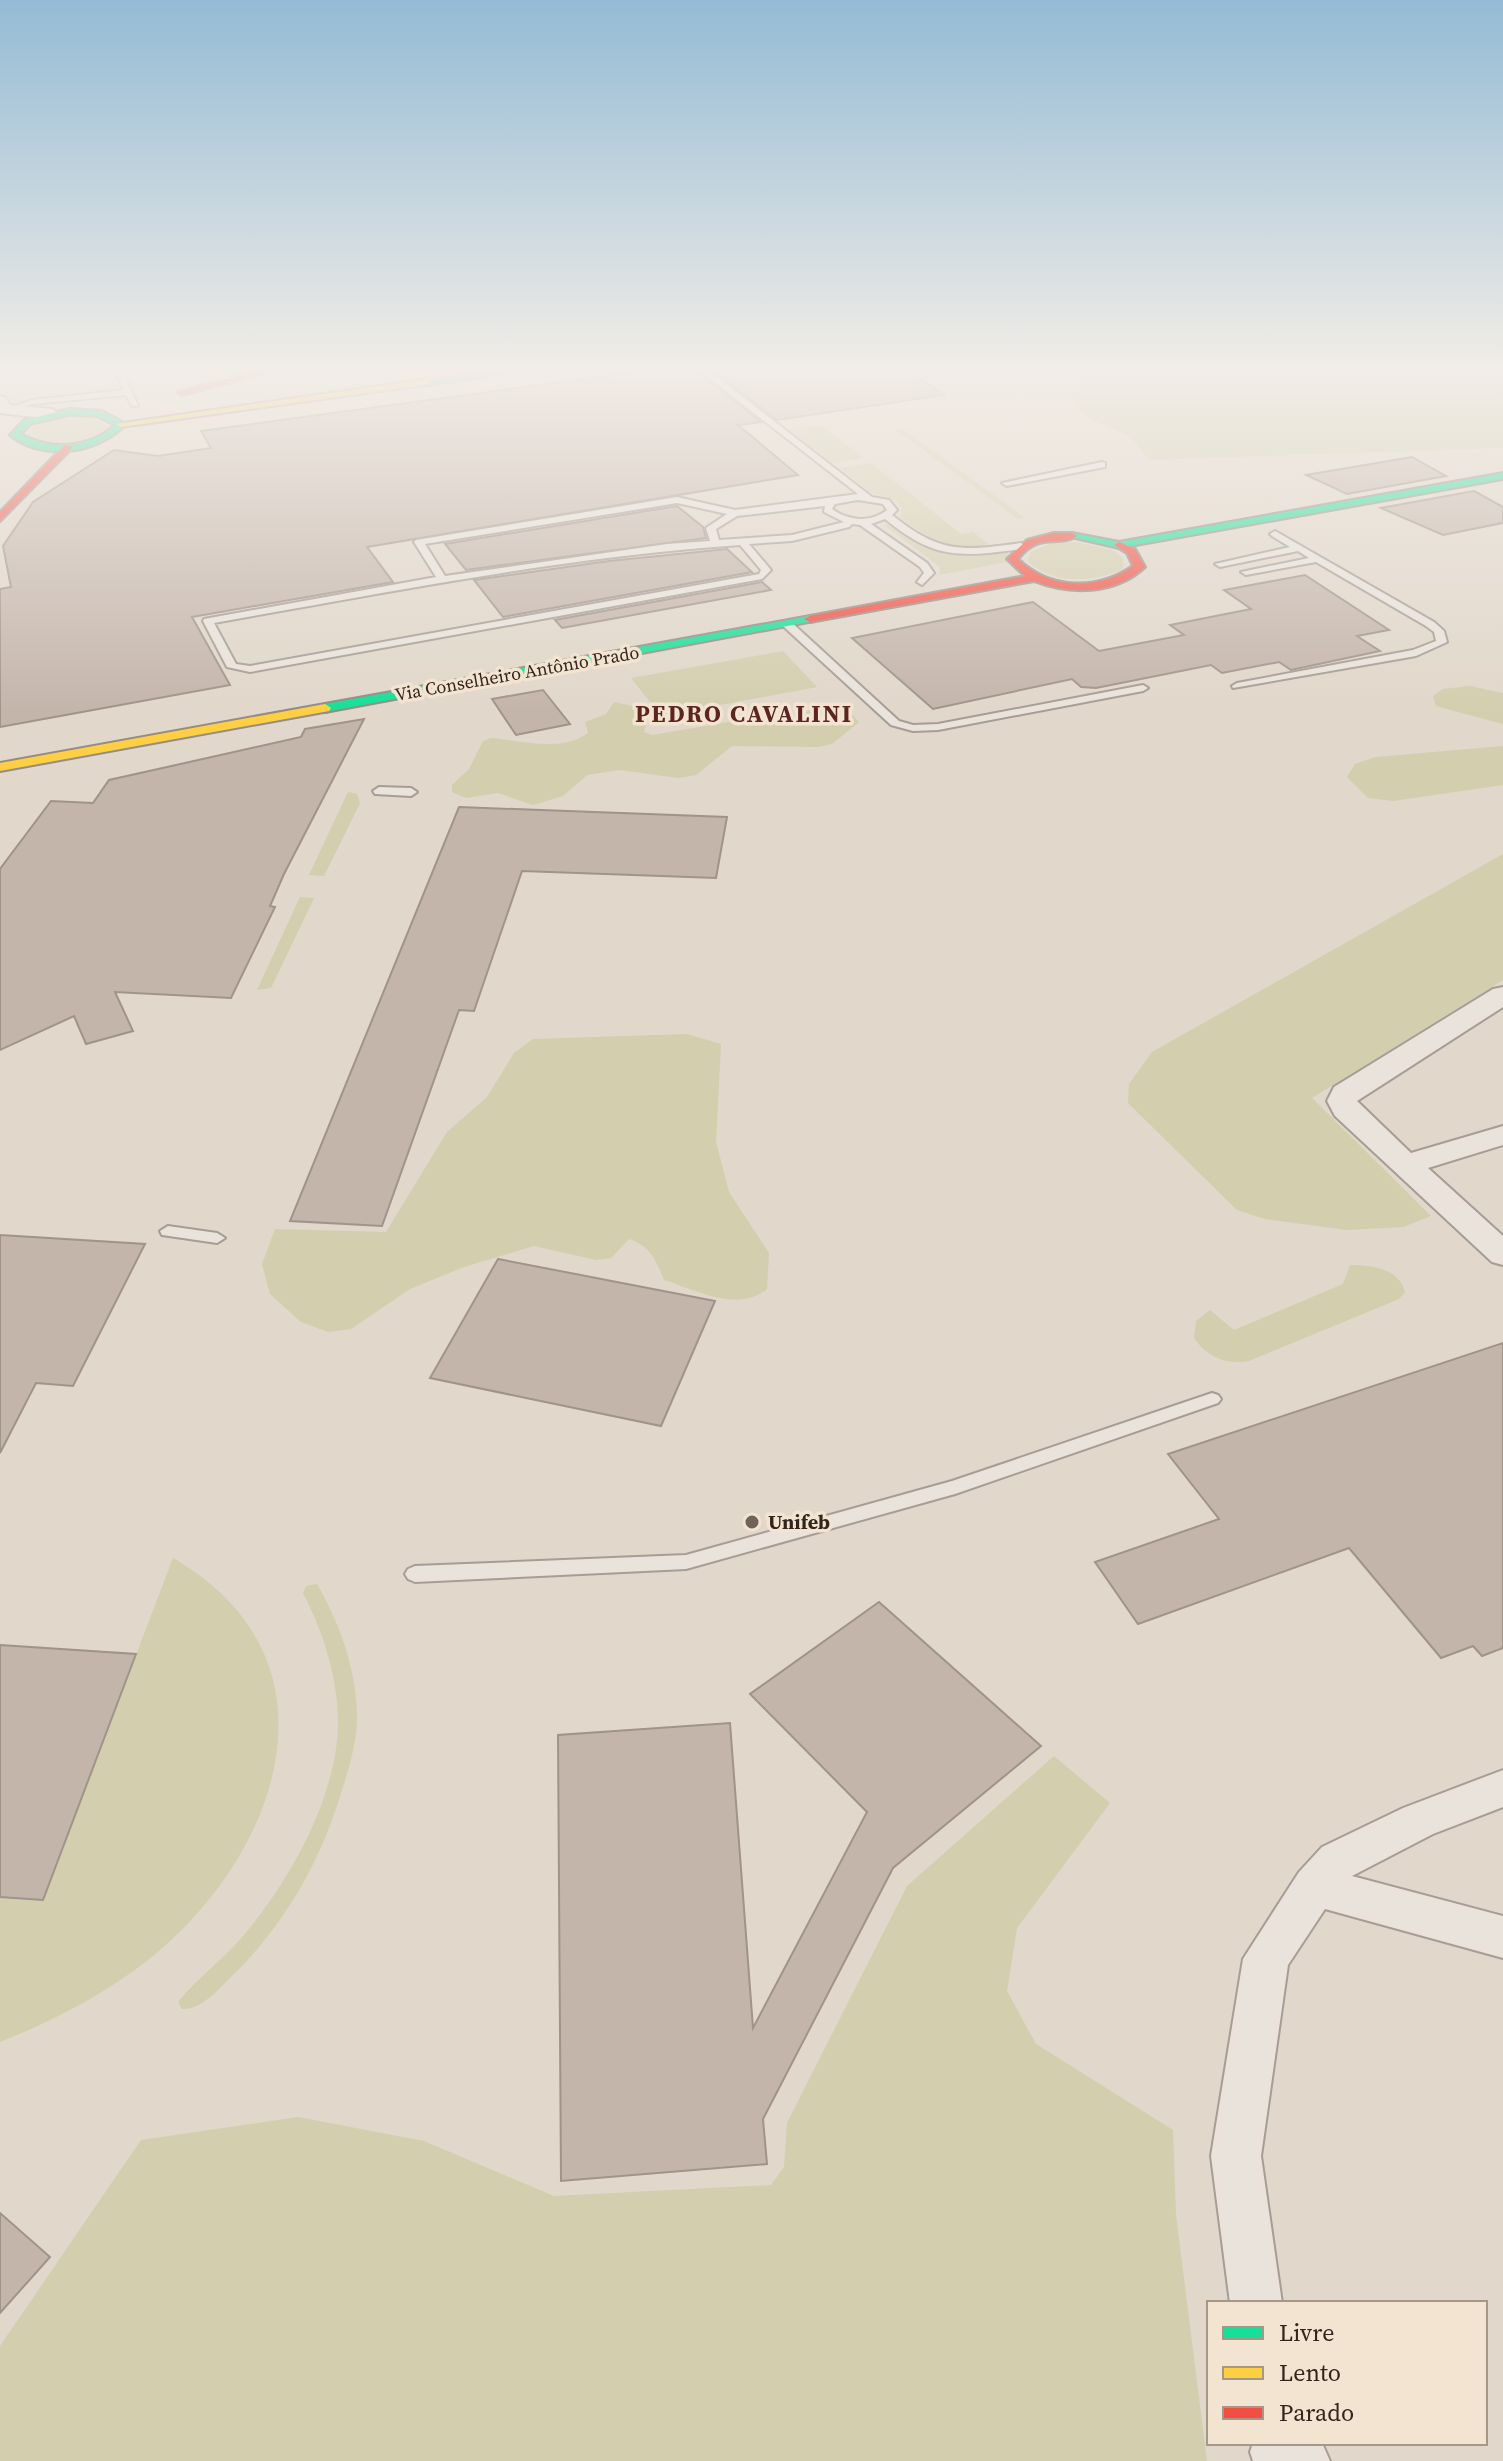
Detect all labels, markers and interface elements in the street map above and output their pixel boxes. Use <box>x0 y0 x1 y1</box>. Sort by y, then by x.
street label: Via Conselheiro Antônio Prado <box>393 639 641 707</box>
district label: PEDRO CAVALINI <box>635 697 853 730</box>
place label: Unifeb <box>768 1508 830 1536</box>
marker: Unifeb <box>743 1513 761 1531</box>
legend <box>1207 2301 1487 2445</box>
text: Livre <box>1279 2316 1334 2349</box>
text: Lento <box>1279 2356 1341 2389</box>
text: Parado <box>1279 2396 1354 2429</box>

